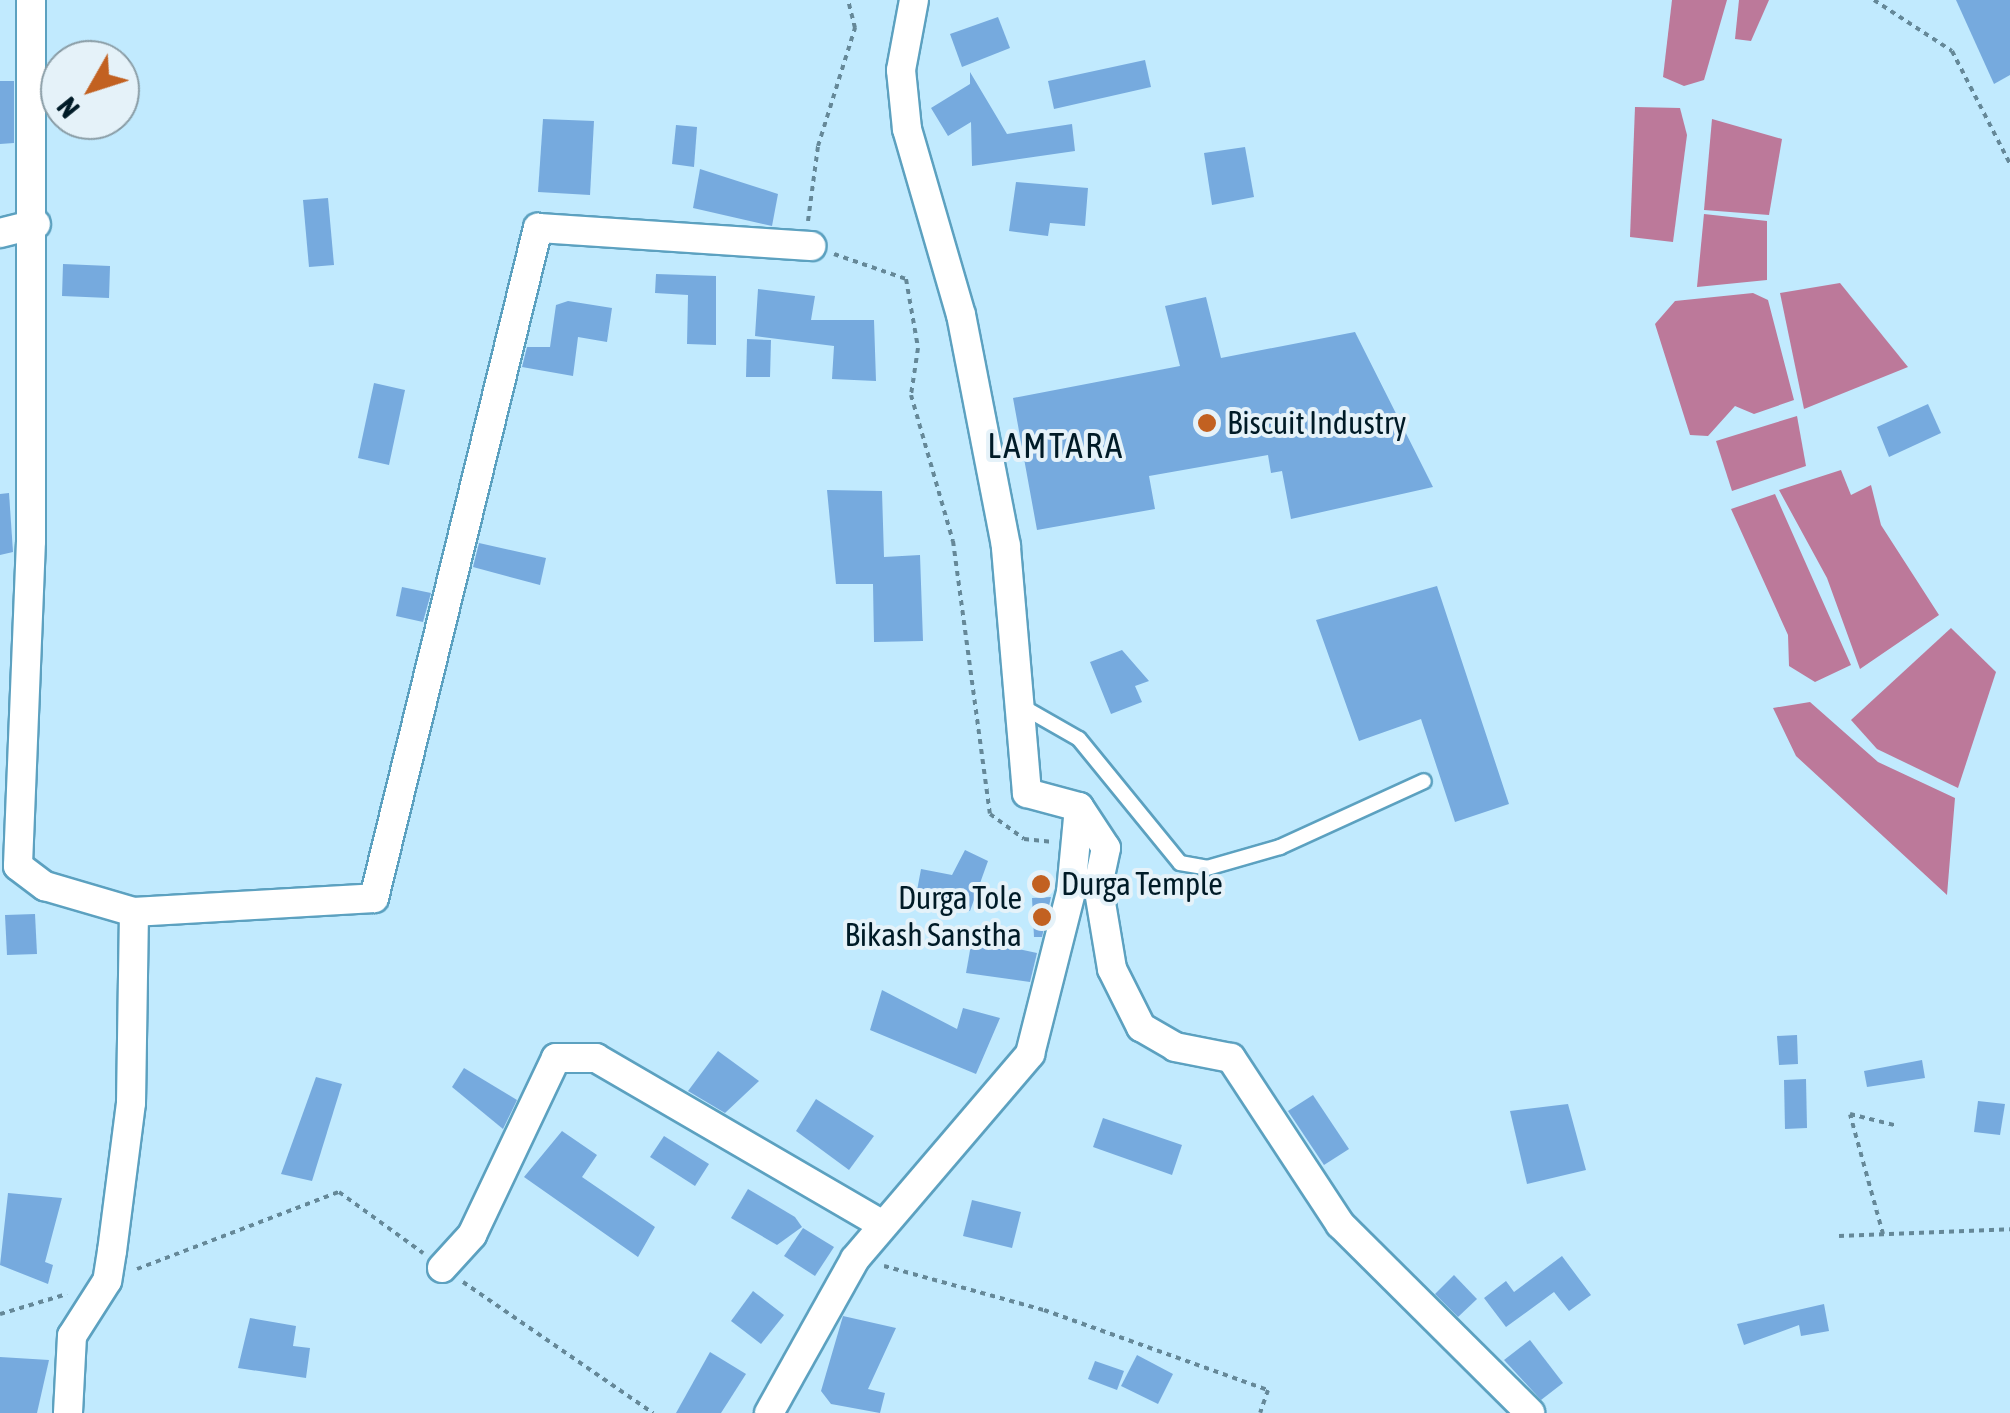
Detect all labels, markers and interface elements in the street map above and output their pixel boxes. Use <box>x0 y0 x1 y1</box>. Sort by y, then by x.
north arrow <box>40 40 140 140</box>
text: N <box>51 91 86 124</box>
place label: Biscuit Industry <box>1227 404 1407 442</box>
marker: Biscuit Industry <box>1196 412 1218 434</box>
district label: LAMTARA <box>987 424 1125 466</box>
place label: Durga Temple <box>1061 865 1223 903</box>
marker: Durga Temple <box>1030 873 1052 895</box>
place label: Durga Tole Bikash Sanstha <box>845 880 1022 955</box>
marker: Durga Tole Bikash Sanstha <box>1031 906 1053 928</box>

